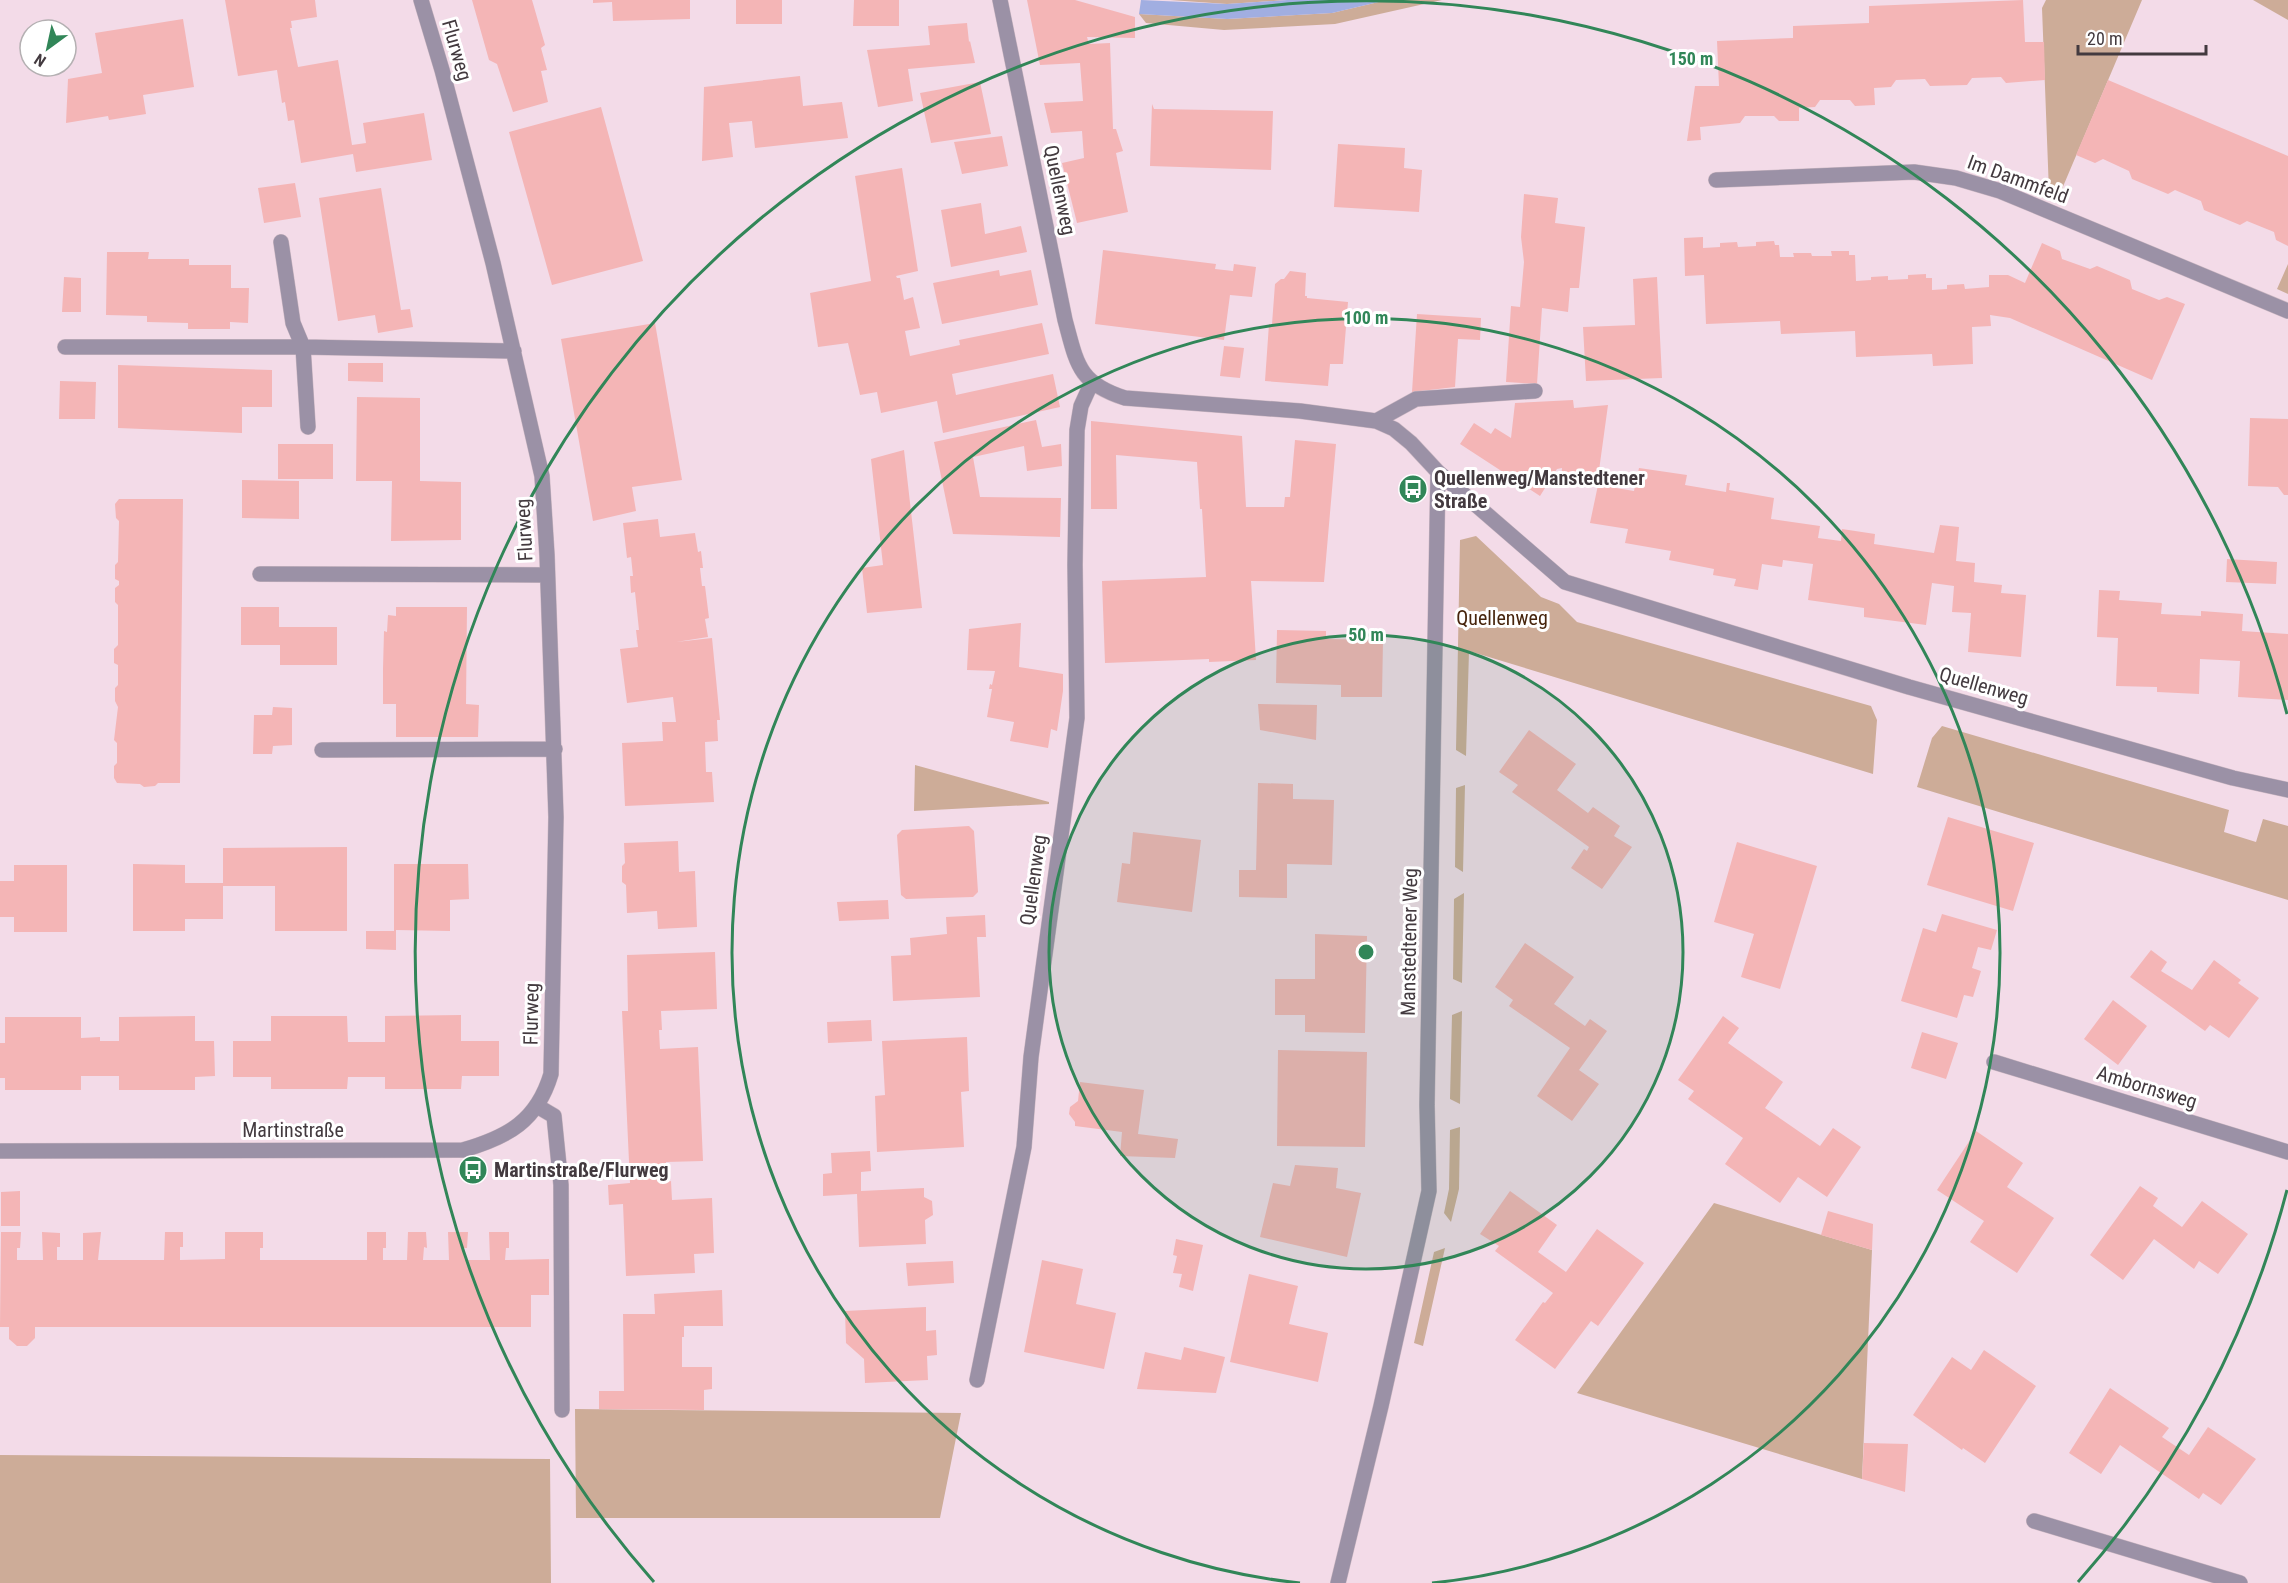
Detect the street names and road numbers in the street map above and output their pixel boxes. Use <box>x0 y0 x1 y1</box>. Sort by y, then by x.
street label: Flurweg <box>437 17 477 83</box>
street label: Quellenweg <box>1039 143 1081 237</box>
street label: Im Dammfeld <box>1964 150 2072 208</box>
street label: Flurweg <box>510 498 538 562</box>
street label: Quellenweg <box>1937 662 2031 710</box>
street label: Quellenweg <box>1015 833 1051 927</box>
street label: Manstedtener Weg <box>1396 868 1422 1016</box>
street label: Flurweg <box>518 983 544 1045</box>
street label: Ambornsweg <box>2094 1060 2200 1114</box>
street label: Martinstraße <box>242 1118 344 1142</box>

